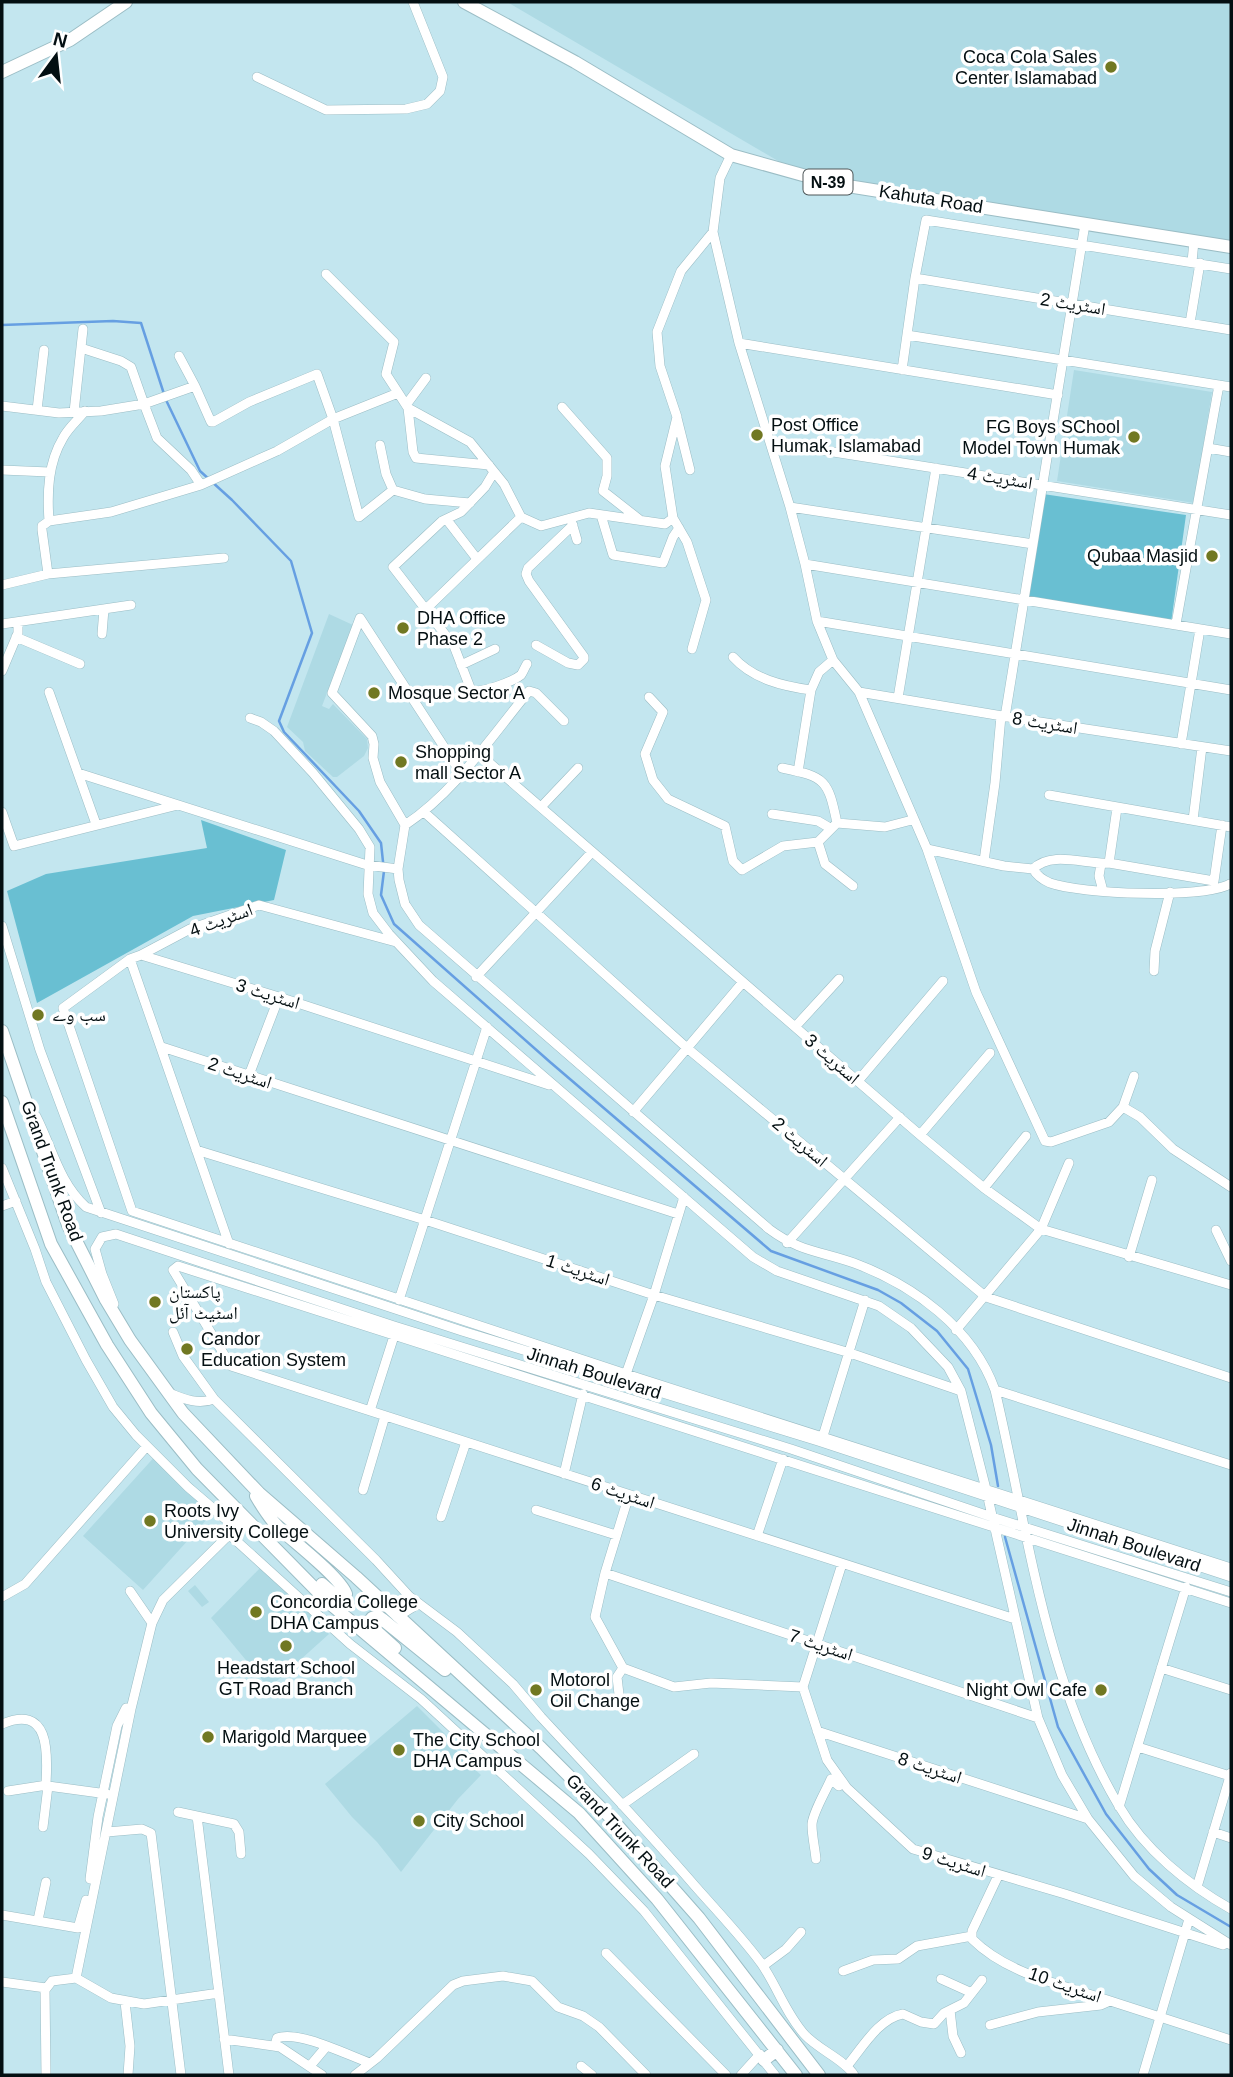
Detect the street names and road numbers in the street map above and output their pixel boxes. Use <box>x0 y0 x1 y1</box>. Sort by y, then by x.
road number: N-39 <box>804 170 852 194</box>
street label: Kahuta Road <box>878 181 984 217</box>
street label: اسٹریٹ 2 <box>1039 289 1107 319</box>
street label: اسٹریٹ 4 <box>966 463 1034 493</box>
street label: اسٹریٹ 8 <box>1011 708 1079 738</box>
street label: اسٹریٹ 4 <box>187 899 255 941</box>
street label: اسٹریٹ 3 <box>234 975 302 1013</box>
street label: اسٹریٹ 3 <box>800 1030 863 1088</box>
street label: اسٹریٹ 2 <box>206 1053 274 1093</box>
street label: Grand Trunk Road <box>17 1098 87 1244</box>
street label: اسٹریٹ 2 <box>768 1113 832 1171</box>
street label: اسٹریٹ 1 <box>544 1250 612 1290</box>
street label: Jinnah Boulevard <box>525 1343 663 1403</box>
street label: اسٹریٹ 6 <box>589 1473 657 1513</box>
street label: Jinnah Boulevard <box>1065 1514 1203 1576</box>
street label: اسٹریٹ 7 <box>787 1625 855 1665</box>
street label: اسٹریٹ 8 <box>896 1748 964 1788</box>
street label: Grand Trunk Road <box>562 1770 678 1892</box>
street label: اسٹریٹ 9 <box>920 1843 988 1881</box>
street label: اسٹریٹ 10 <box>1026 1963 1104 2007</box>

